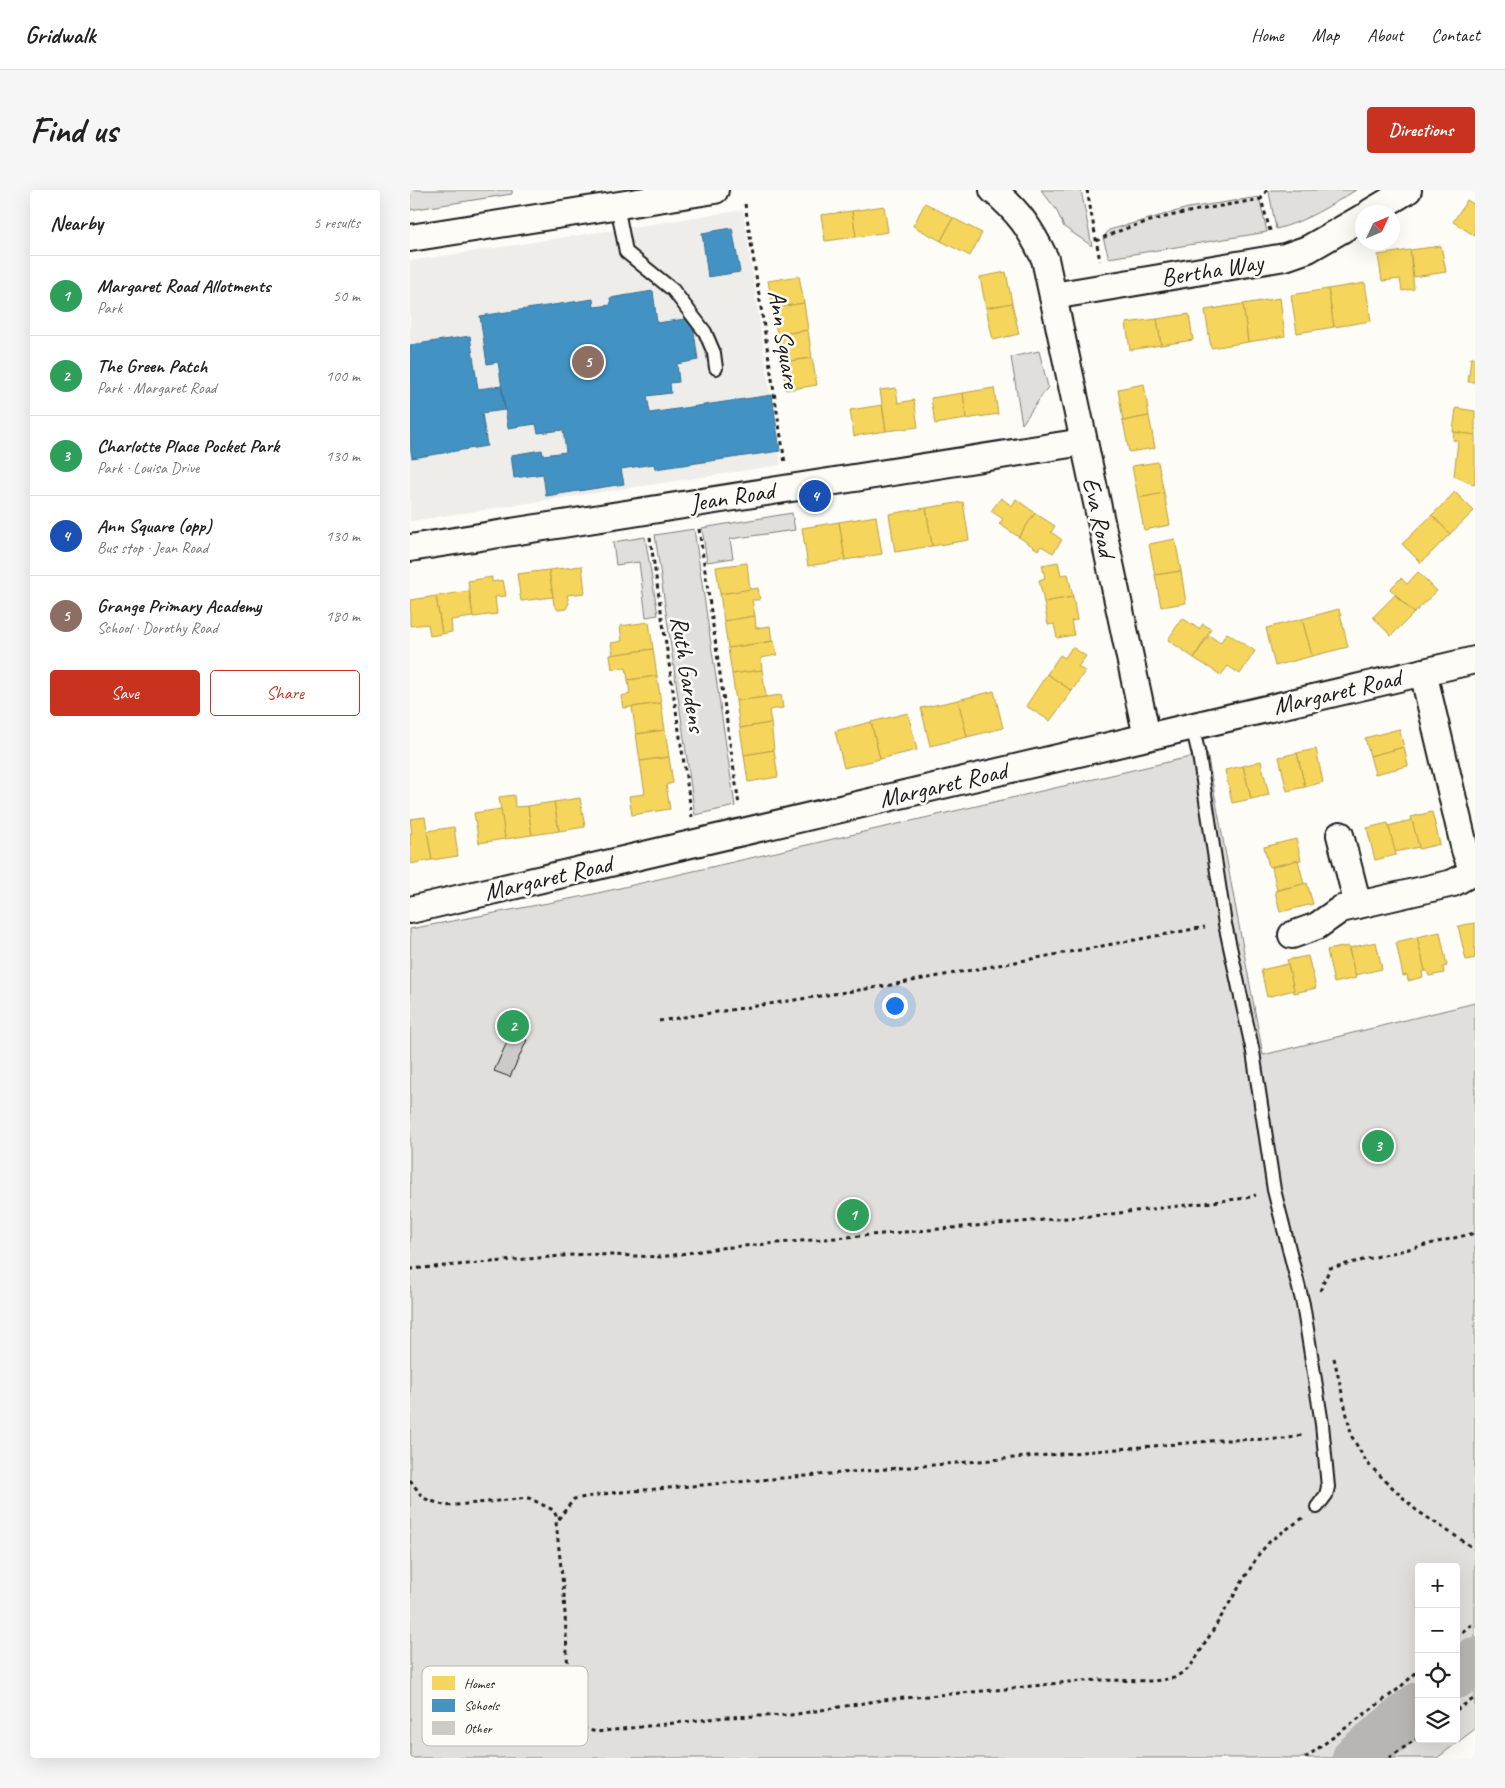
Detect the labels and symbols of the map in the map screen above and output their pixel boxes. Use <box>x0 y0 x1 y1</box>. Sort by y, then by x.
north arrow <box>1355 205 1400 250</box>
street label: Bertha Way <box>1159 246 1268 294</box>
street label: Ann Square <box>760 288 808 392</box>
pin: 5 <box>572 343 604 381</box>
street label: Jean Road <box>687 474 781 520</box>
street label: Eva Road <box>1075 475 1124 564</box>
pin: 4 <box>799 477 831 515</box>
street label: Ruth Gardens <box>663 614 713 737</box>
street label: Margaret Road <box>1270 661 1408 722</box>
street label: Margaret Road <box>876 754 1014 815</box>
street label: Margaret Road <box>481 847 619 908</box>
your location <box>882 993 908 1019</box>
pin: 2 <box>497 1007 529 1045</box>
pin: 3 <box>1362 1127 1394 1165</box>
pin: 1 <box>837 1196 869 1234</box>
legend <box>422 1666 588 1746</box>
text: Homes <box>464 1675 495 1692</box>
text: Schools <box>464 1697 500 1714</box>
text: Other <box>464 1720 493 1737</box>

